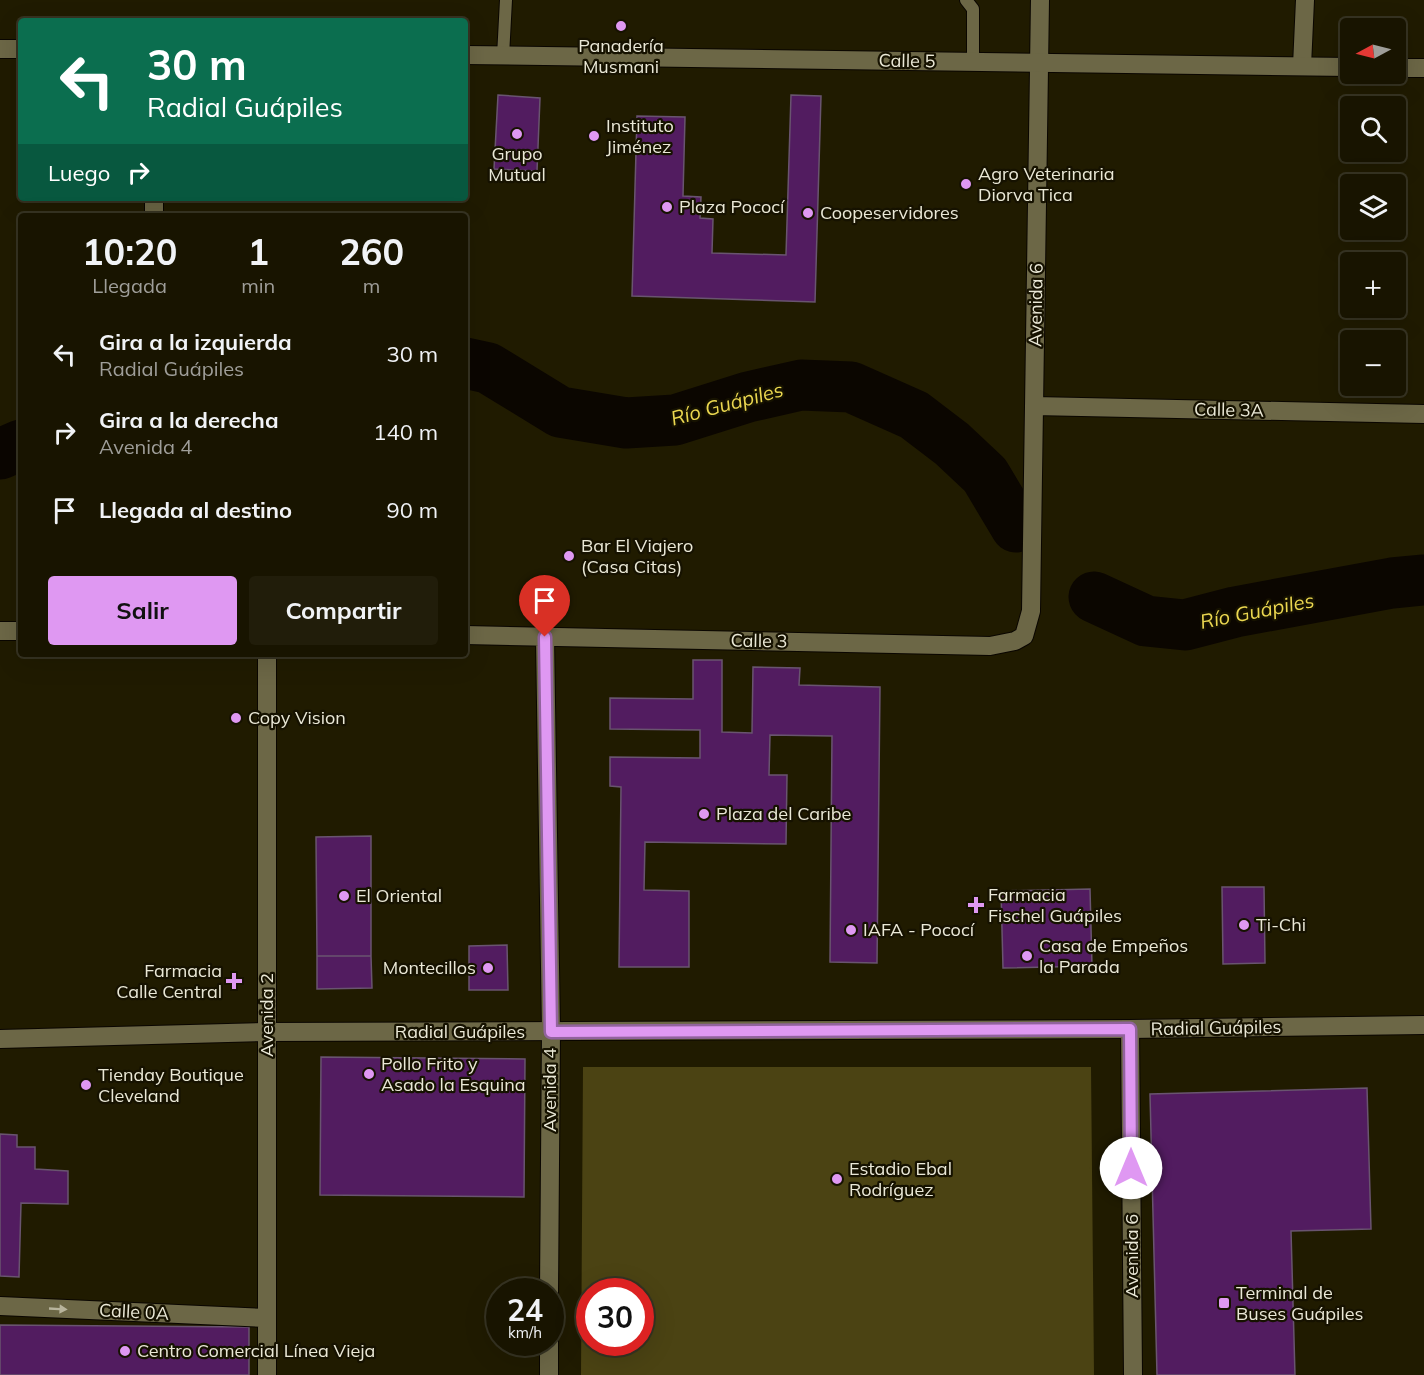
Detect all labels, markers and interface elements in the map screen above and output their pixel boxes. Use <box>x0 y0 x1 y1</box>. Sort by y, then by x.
north arrow <box>1340 18 1406 84</box>
map controls <box>1340 18 1406 396</box>
marker: Panadería Musmani <box>614 19 628 33</box>
place label: Panadería Musmani <box>578 34 664 78</box>
text: 30 m <box>147 38 247 91</box>
icon: left <box>48 42 126 120</box>
street label: Calle 5 <box>878 49 936 72</box>
text: Radial Guápiles <box>147 90 343 124</box>
button: search <box>1340 96 1406 162</box>
place label: Instituto Jiménez <box>606 114 674 158</box>
marker: Grupo Mutual <box>510 127 524 141</box>
marker: Instituto Jiménez <box>587 129 601 143</box>
place label: Grupo Mutual <box>488 142 546 186</box>
icon: right <box>122 156 155 189</box>
text: Luego <box>48 159 110 187</box>
place label: Agro Veterinaria Diorva Tica <box>978 162 1114 206</box>
button: layers <box>1340 174 1406 240</box>
marker: Agro Veterinaria Diorva Tica <box>959 177 973 191</box>
place label: Plaza Pococí <box>679 195 786 218</box>
marker: Plaza Pococí <box>660 200 674 214</box>
place label: Coopeservidores <box>820 201 959 224</box>
marker: Coopeservidores <box>801 206 815 220</box>
text: 10:20 <box>82 229 177 274</box>
text: 1 <box>247 229 269 274</box>
text: 260 <box>339 229 404 274</box>
button: + <box>1340 252 1406 318</box>
street label: Avenida 6 <box>1023 263 1048 347</box>
text: Llegada <box>92 273 167 298</box>
text: min <box>241 273 275 298</box>
text: m <box>363 273 380 298</box>
text: Gira a la izquierda <box>99 328 292 356</box>
button: − <box>1340 330 1406 396</box>
icon: left <box>48 338 81 371</box>
text: 30 m <box>387 340 438 368</box>
text: Radial Guápiles <box>99 356 244 381</box>
water label: Río Guápiles <box>668 376 786 431</box>
street label: Calle 3A <box>1194 397 1264 422</box>
text: Gira a la derecha <box>99 406 279 434</box>
icon: right <box>48 416 81 449</box>
text: 140 m <box>373 418 438 446</box>
text: Avenida 4 <box>99 434 192 459</box>
icon: arrive <box>48 494 81 527</box>
text: Llegada al destino <box>99 496 292 524</box>
text: 90 m <box>387 496 438 524</box>
place label: Bar El Viajero (Casa Citas) <box>581 534 693 578</box>
marker: Bar El Viajero (Casa Citas) <box>562 549 576 563</box>
pin <box>519 575 570 637</box>
button: Salir <box>48 576 237 645</box>
button: Compartir <box>249 576 438 645</box>
icon: arrive <box>528 584 561 617</box>
water label: Río Guápiles <box>1198 587 1316 634</box>
street label: Calle 3 <box>730 629 788 652</box>
place label: Copy Vision <box>248 706 346 729</box>
marker: Copy Vision <box>229 711 243 725</box>
place label: Plaza del Caribe <box>716 802 851 825</box>
marker: Plaza del Caribe <box>697 807 711 821</box>
place label: Farmacia Fischel Guápiles <box>988 883 1122 927</box>
place label: El Oriental <box>356 884 442 907</box>
marker: El Oriental <box>337 889 351 903</box>
marker: Farmacia Fischel Guápiles <box>969 898 983 912</box>
place label: Ti-Chi <box>1256 913 1306 936</box>
place label: IAFA - Pococí <box>863 918 976 941</box>
marker: Ti-Chi <box>1237 918 1251 932</box>
marker: IAFA - Pococí <box>844 923 858 937</box>
place label: Casa de Empeños la Parada <box>1039 934 1188 978</box>
marker: Casa de Empeños la Parada <box>1020 949 1034 963</box>
place label: Montecillos <box>383 956 476 979</box>
place label: Farmacia Calle Central <box>116 959 222 1003</box>
marker: Montecillos <box>481 961 495 975</box>
street label: Avenida 2 <box>255 973 278 1057</box>
marker: Farmacia Calle Central <box>227 974 241 988</box>
street label: Radial Guápiles <box>1151 1015 1282 1040</box>
street label: Radial Guápiles <box>395 1020 525 1043</box>
street label: Avenida 4 <box>538 1048 561 1132</box>
place label: Pollo Frito y Asado la Esquina <box>381 1052 526 1096</box>
place label: Tienday Boutique Cleveland <box>98 1063 244 1107</box>
marker: Pollo Frito y Asado la Esquina <box>362 1067 376 1081</box>
marker: Tienday Boutique Cleveland <box>79 1078 93 1092</box>
position arrow <box>1099 1136 1163 1200</box>
place label: Estadio Ebal Rodríguez <box>849 1157 952 1201</box>
marker: Estadio Ebal Rodríguez <box>830 1172 844 1186</box>
street label: Avenida 6 <box>1120 1214 1143 1298</box>
speed limit sign: 30 <box>576 1278 654 1356</box>
place label: Terminal de Buses Guápiles <box>1236 1281 1363 1325</box>
text: 24 <box>507 1291 543 1329</box>
marker: Terminal de Buses Guápiles <box>1217 1296 1231 1310</box>
street label: Calle 0A <box>99 1298 170 1325</box>
one-way arrow <box>49 1304 68 1313</box>
text: km/h <box>508 1323 542 1342</box>
place label: Centro Comercial Línea Vieja <box>137 1339 375 1362</box>
marker: Centro Comercial Línea Vieja <box>118 1344 132 1358</box>

